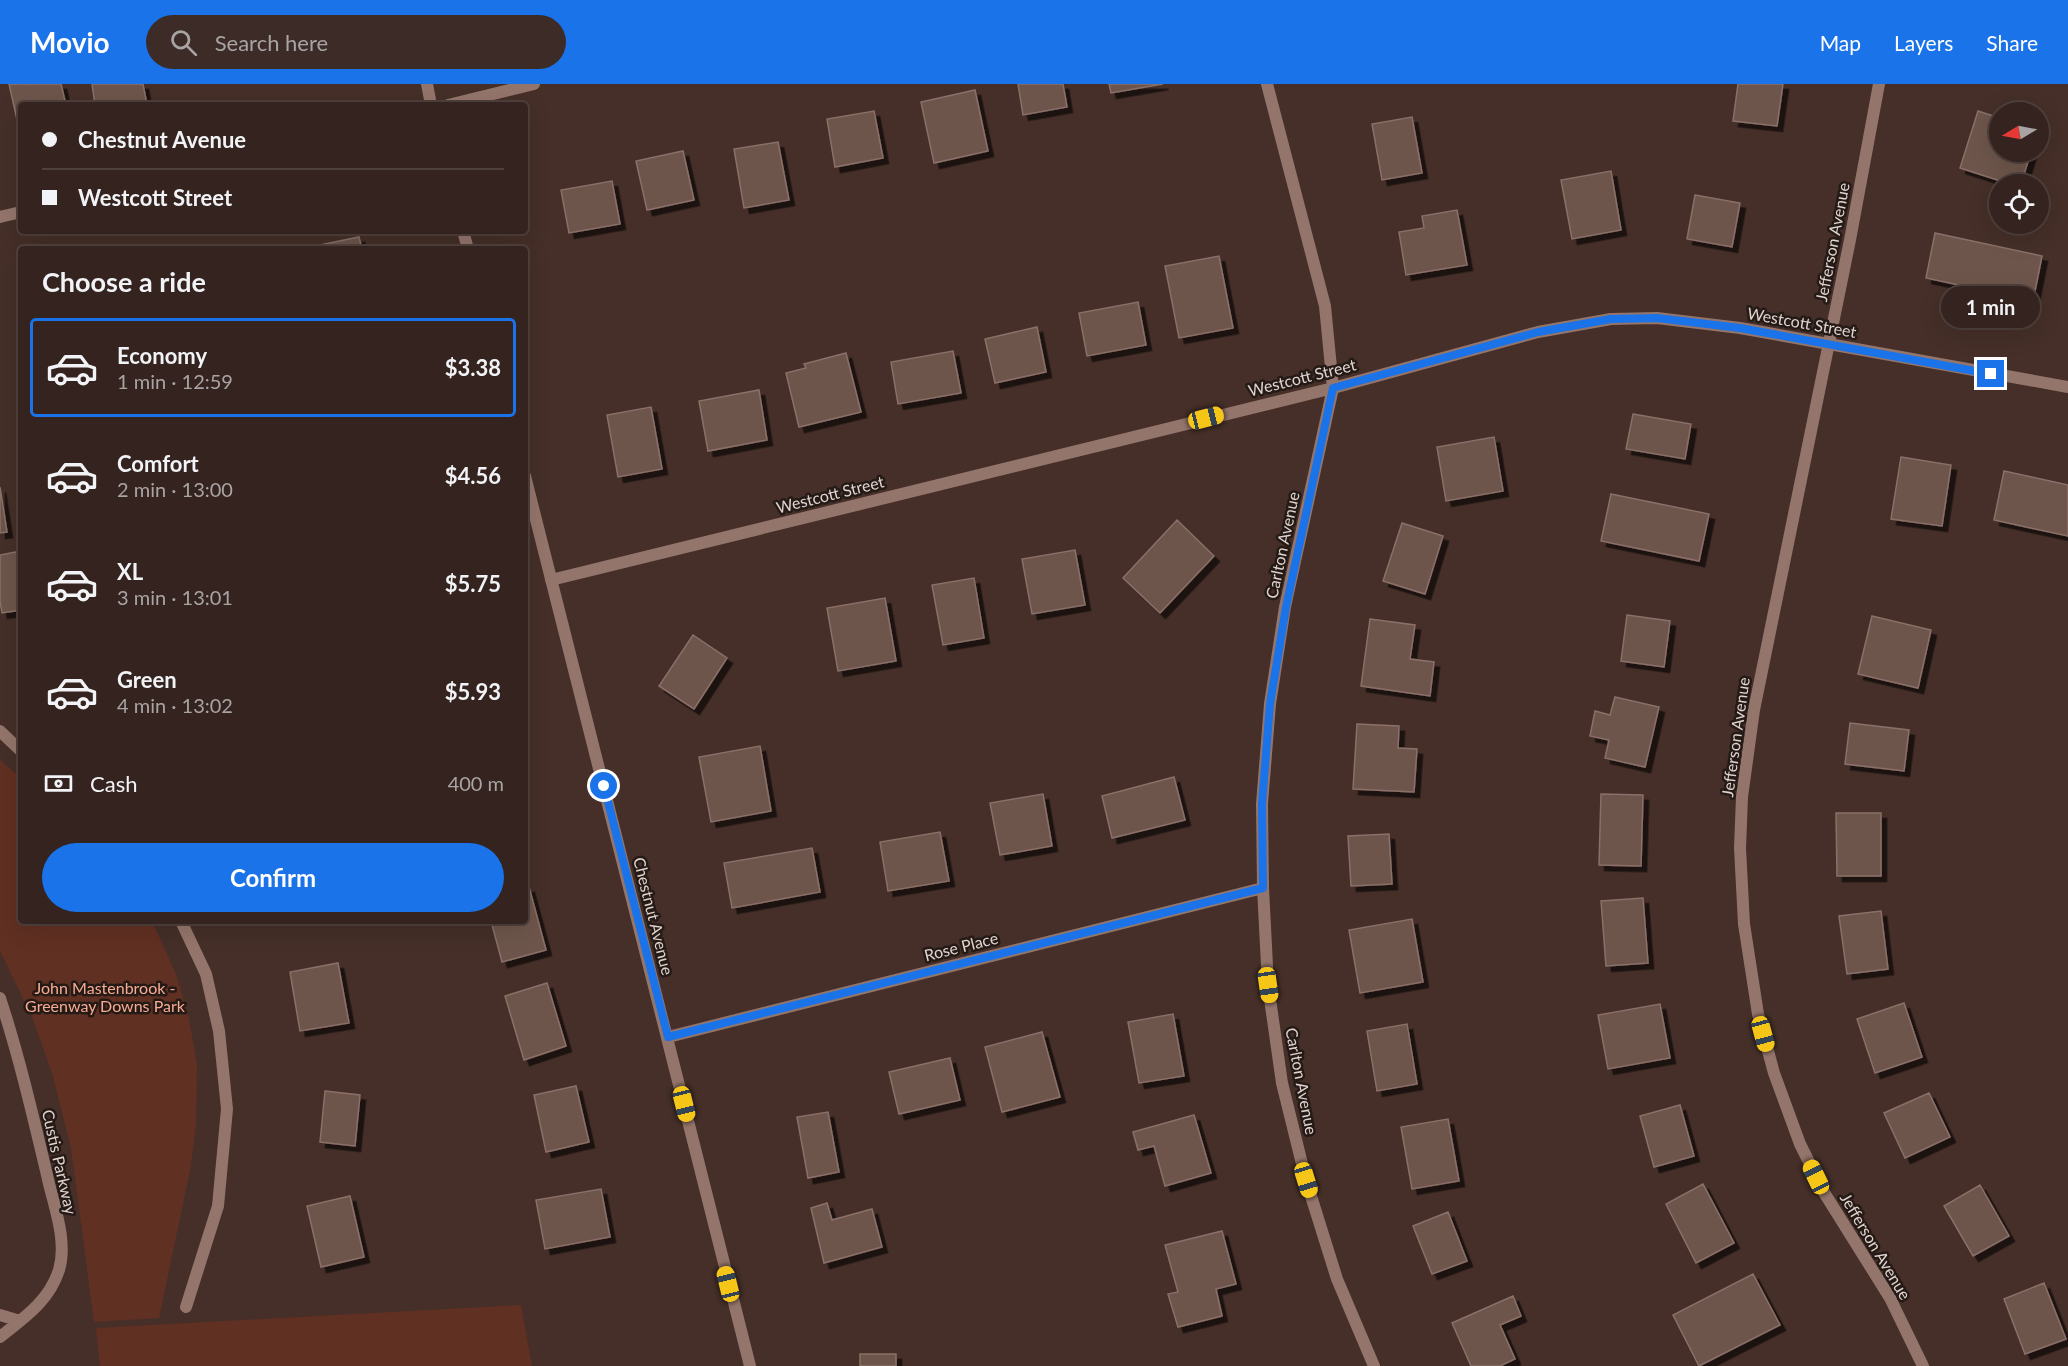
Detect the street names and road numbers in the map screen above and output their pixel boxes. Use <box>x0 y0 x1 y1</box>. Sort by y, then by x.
street label: Jefferson Avenue <box>1811 181 1853 303</box>
street label: Westcott Street <box>1746 303 1858 341</box>
street label: Westcott Street <box>1246 354 1358 400</box>
street label: Westcott Street <box>774 471 886 517</box>
street label: Carlton Avenue <box>1261 490 1303 600</box>
street label: Jefferson Avenue <box>1717 676 1753 798</box>
street label: Chestnut Avenue <box>630 855 678 977</box>
street label: Rose Place <box>922 928 1000 964</box>
street label: Carlton Avenue <box>1282 1026 1322 1136</box>
street label: Custis Parkway <box>39 1108 81 1217</box>
street label: Jefferson Avenue <box>1837 1189 1915 1303</box>

